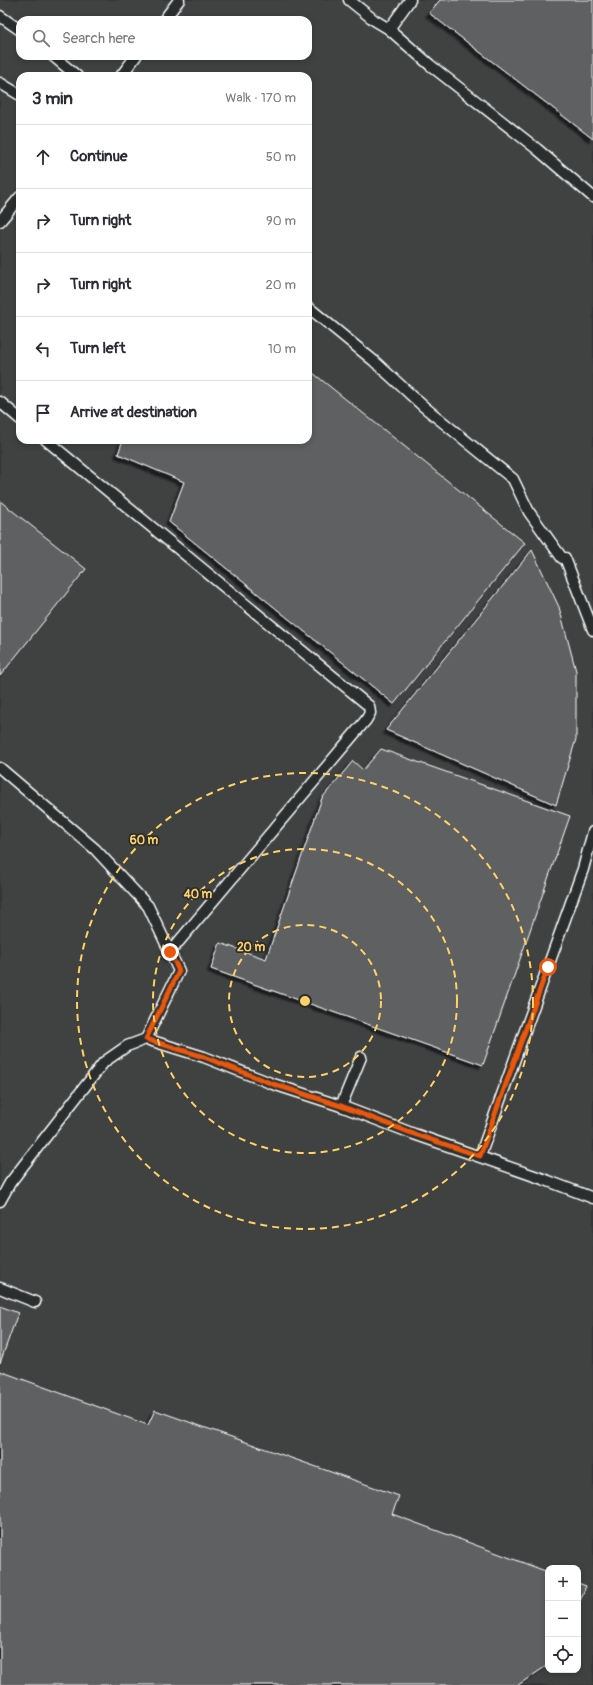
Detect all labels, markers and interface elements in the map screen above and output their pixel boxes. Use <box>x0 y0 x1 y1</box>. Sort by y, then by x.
search box <box>16 16 312 60</box>
icon: search <box>30 27 52 49</box>
text: Search here <box>62 29 135 48</box>
text: 3 min <box>32 88 73 109</box>
text: Walk · 170 m <box>225 90 296 106</box>
icon: ahead <box>32 146 54 168</box>
text: Continue <box>70 147 128 166</box>
text: 50 m <box>266 149 296 165</box>
icon: right <box>32 210 54 232</box>
text: Turn right <box>70 211 131 230</box>
text: 90 m <box>266 213 296 229</box>
icon: right <box>32 274 54 296</box>
text: Turn right <box>70 275 131 294</box>
text: 20 m <box>265 277 296 293</box>
icon: left <box>32 338 54 360</box>
text: Turn left <box>70 339 126 358</box>
text: 10 m <box>268 341 296 357</box>
icon: arrive <box>32 402 54 424</box>
text: Arrive at destination <box>70 403 197 422</box>
text: 60 m <box>130 833 159 848</box>
text: 40 m <box>183 887 213 902</box>
text: 20 m <box>237 940 265 955</box>
route end <box>161 943 179 961</box>
route start <box>539 958 557 976</box>
centre of rings <box>298 994 312 1008</box>
map controls <box>545 1565 581 1673</box>
button: + <box>545 1565 581 1601</box>
button: − <box>545 1601 581 1637</box>
button: locate <box>545 1637 581 1673</box>

